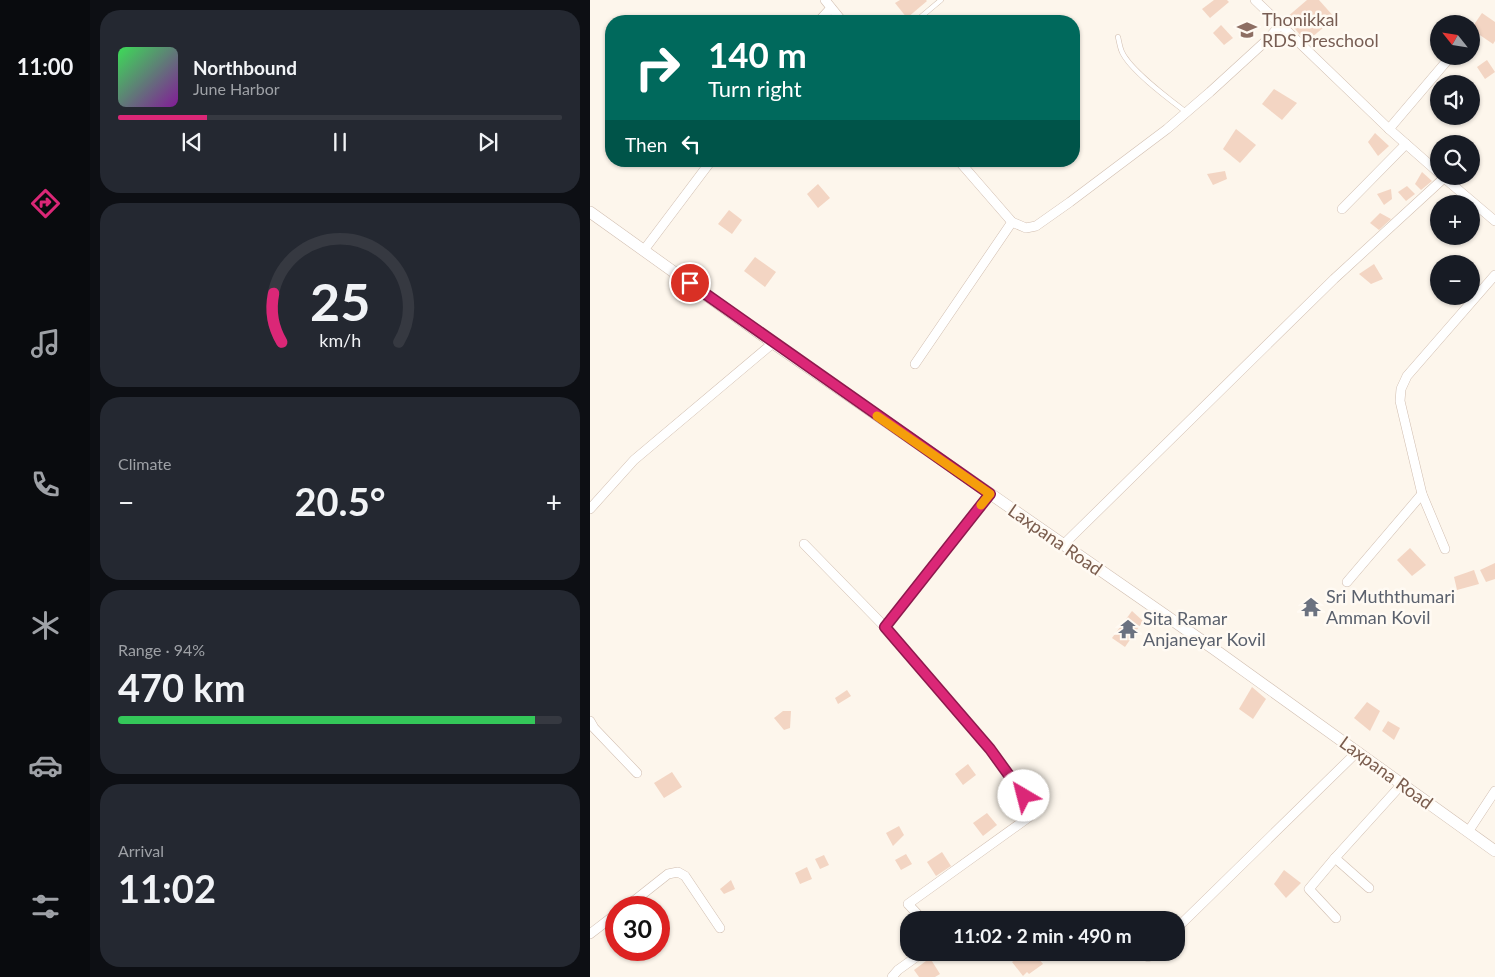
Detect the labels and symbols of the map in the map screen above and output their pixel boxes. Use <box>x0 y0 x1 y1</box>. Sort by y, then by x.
place label: Thonikkal RDS Preschool <box>1262 8 1379 51</box>
north arrow <box>1430 15 1480 65</box>
school or university icon: Thonikkal RDS Preschool <box>1236 19 1258 41</box>
pin <box>669 262 711 304</box>
street label: Laxpana Road <box>1004 499 1107 580</box>
place label: Sri Muththumari Amman Kovil <box>1326 585 1455 628</box>
temple icon: Sri Muththumari Amman Kovil <box>1300 596 1322 618</box>
place label: Sita Ramar Anjaneyar Kovil <box>1143 607 1266 650</box>
temple icon: Sita Ramar Anjaneyar Kovil <box>1117 618 1139 640</box>
street label: Laxpana Road <box>1336 731 1437 813</box>
position arrow <box>997 769 1049 821</box>
speed limit sign: 30 <box>605 896 670 961</box>

